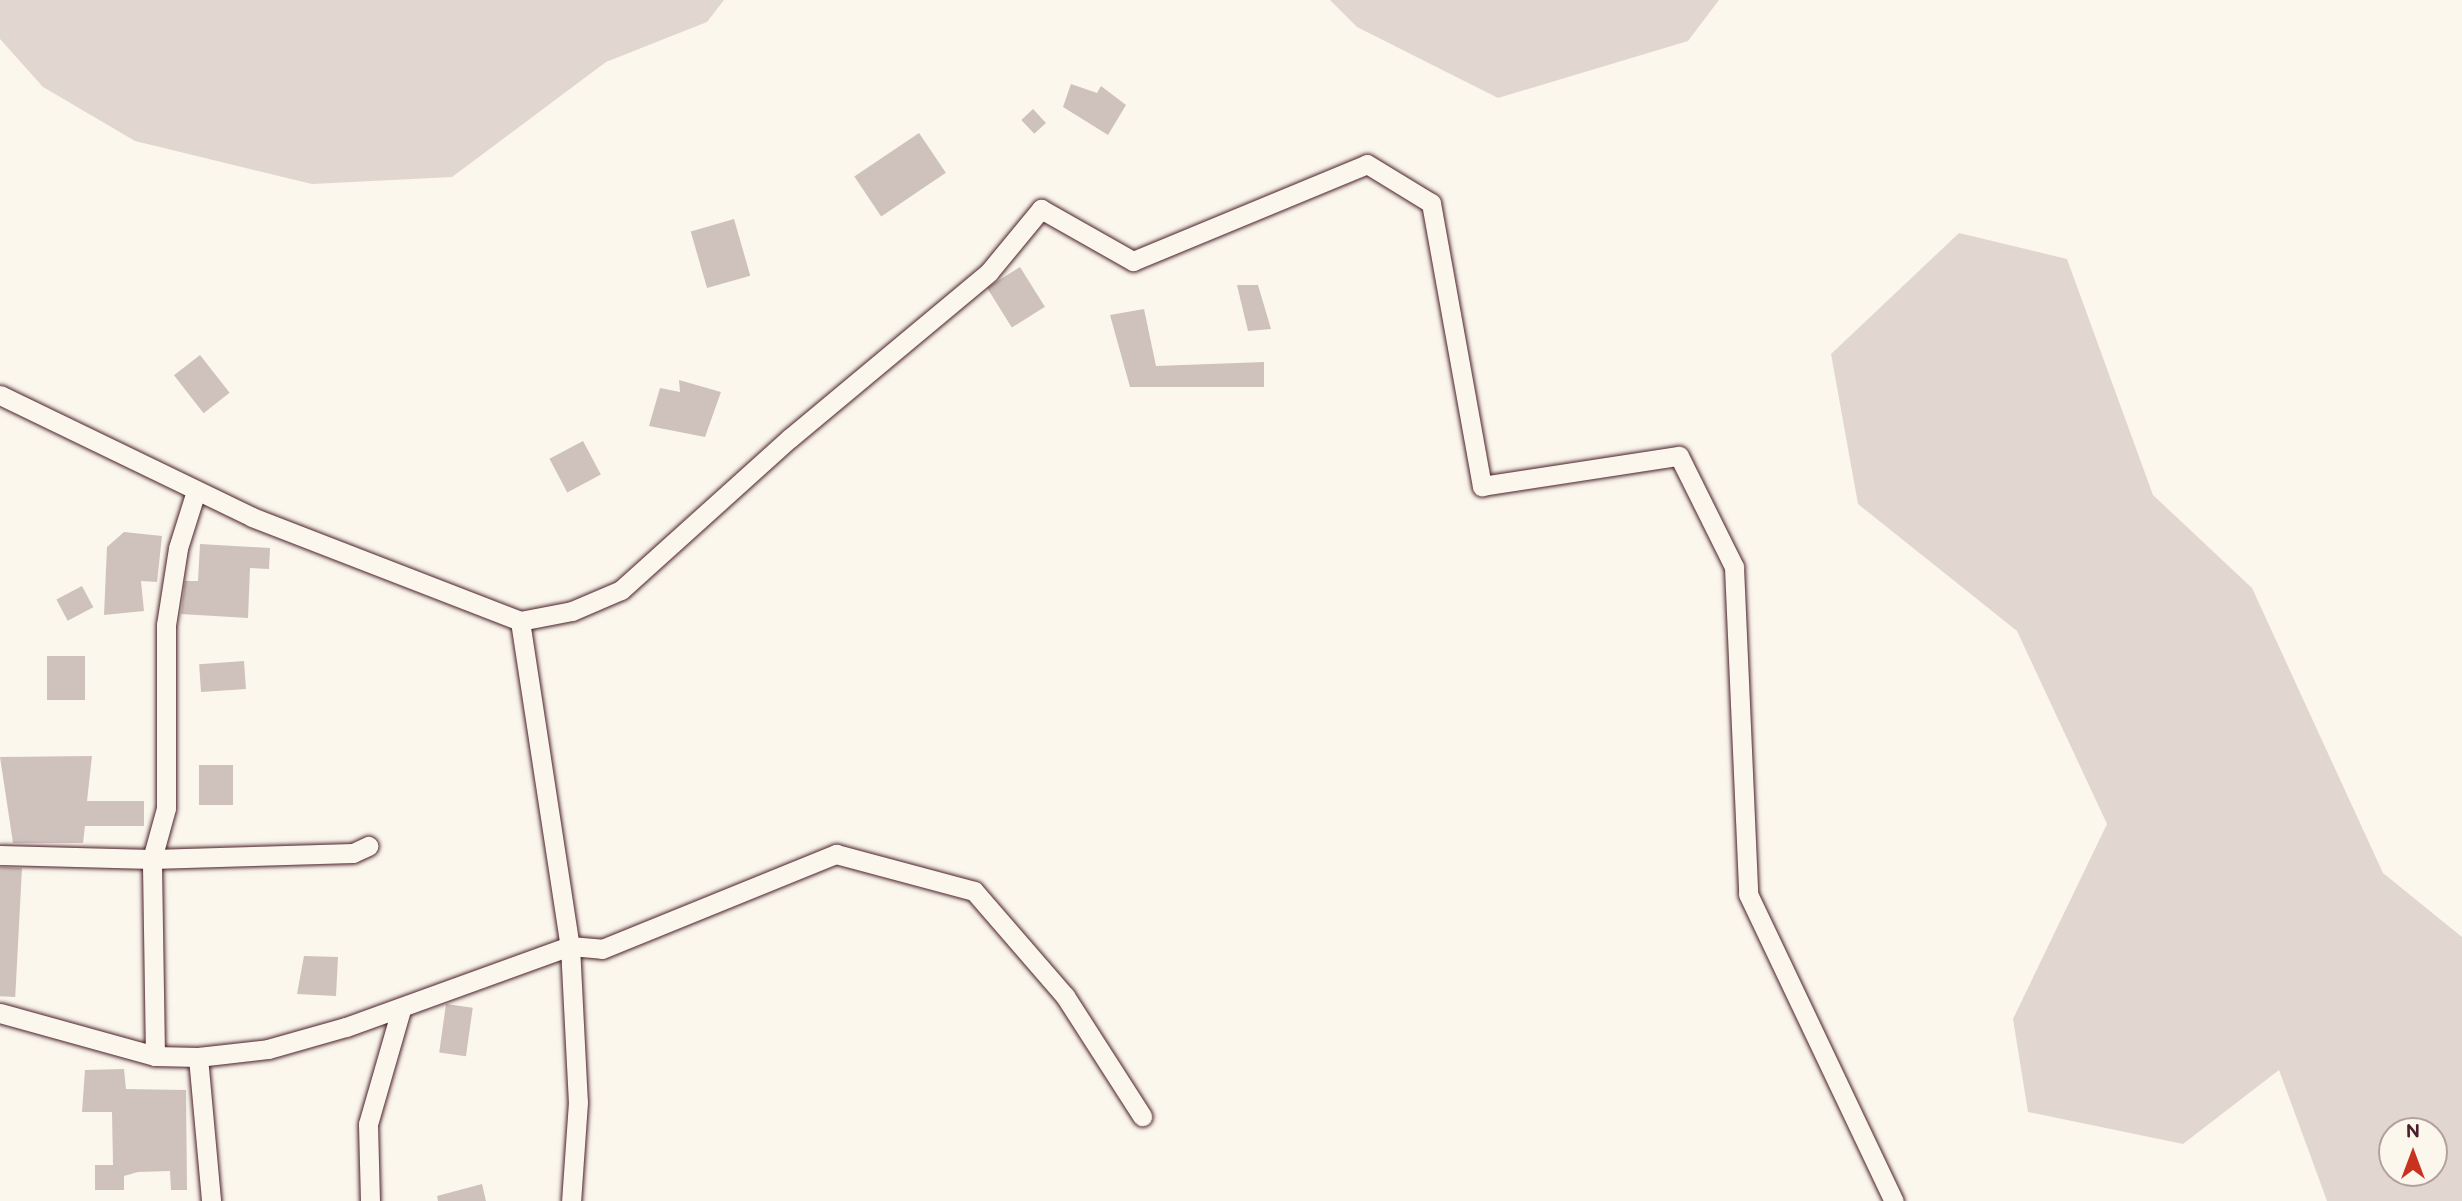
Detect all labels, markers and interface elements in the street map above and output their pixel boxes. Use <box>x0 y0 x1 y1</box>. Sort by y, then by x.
north arrow <box>2378 1117 2448 1187</box>
text: N <box>2406 1121 2420 1144</box>

